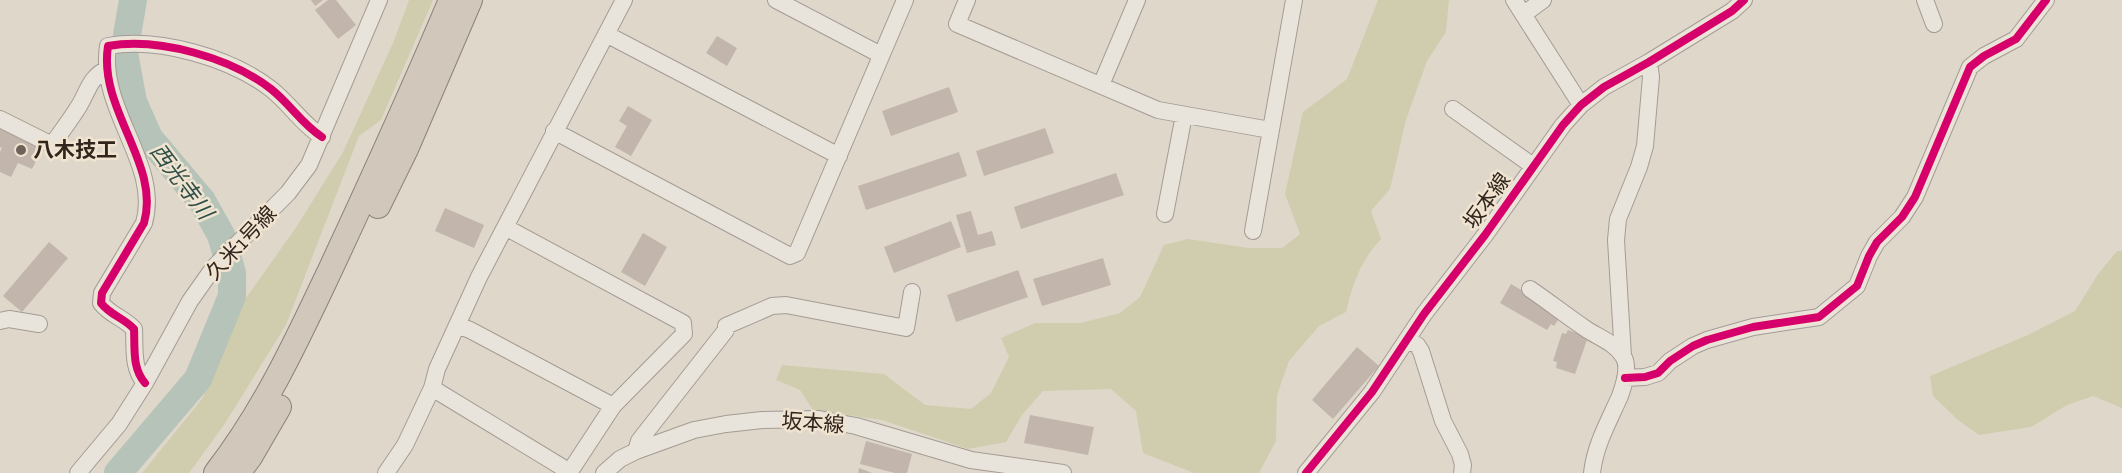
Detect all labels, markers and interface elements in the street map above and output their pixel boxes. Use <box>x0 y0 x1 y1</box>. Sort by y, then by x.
place label: 八木技工 <box>33 137 117 162</box>
water label: 西光寺川 <box>144 138 220 226</box>
marker: 八木技工 <box>14 143 28 157</box>
street label: 坂本線 <box>1458 168 1515 234</box>
street label: 久米1号線 <box>200 200 281 285</box>
street label: 坂本線 <box>781 408 845 437</box>

